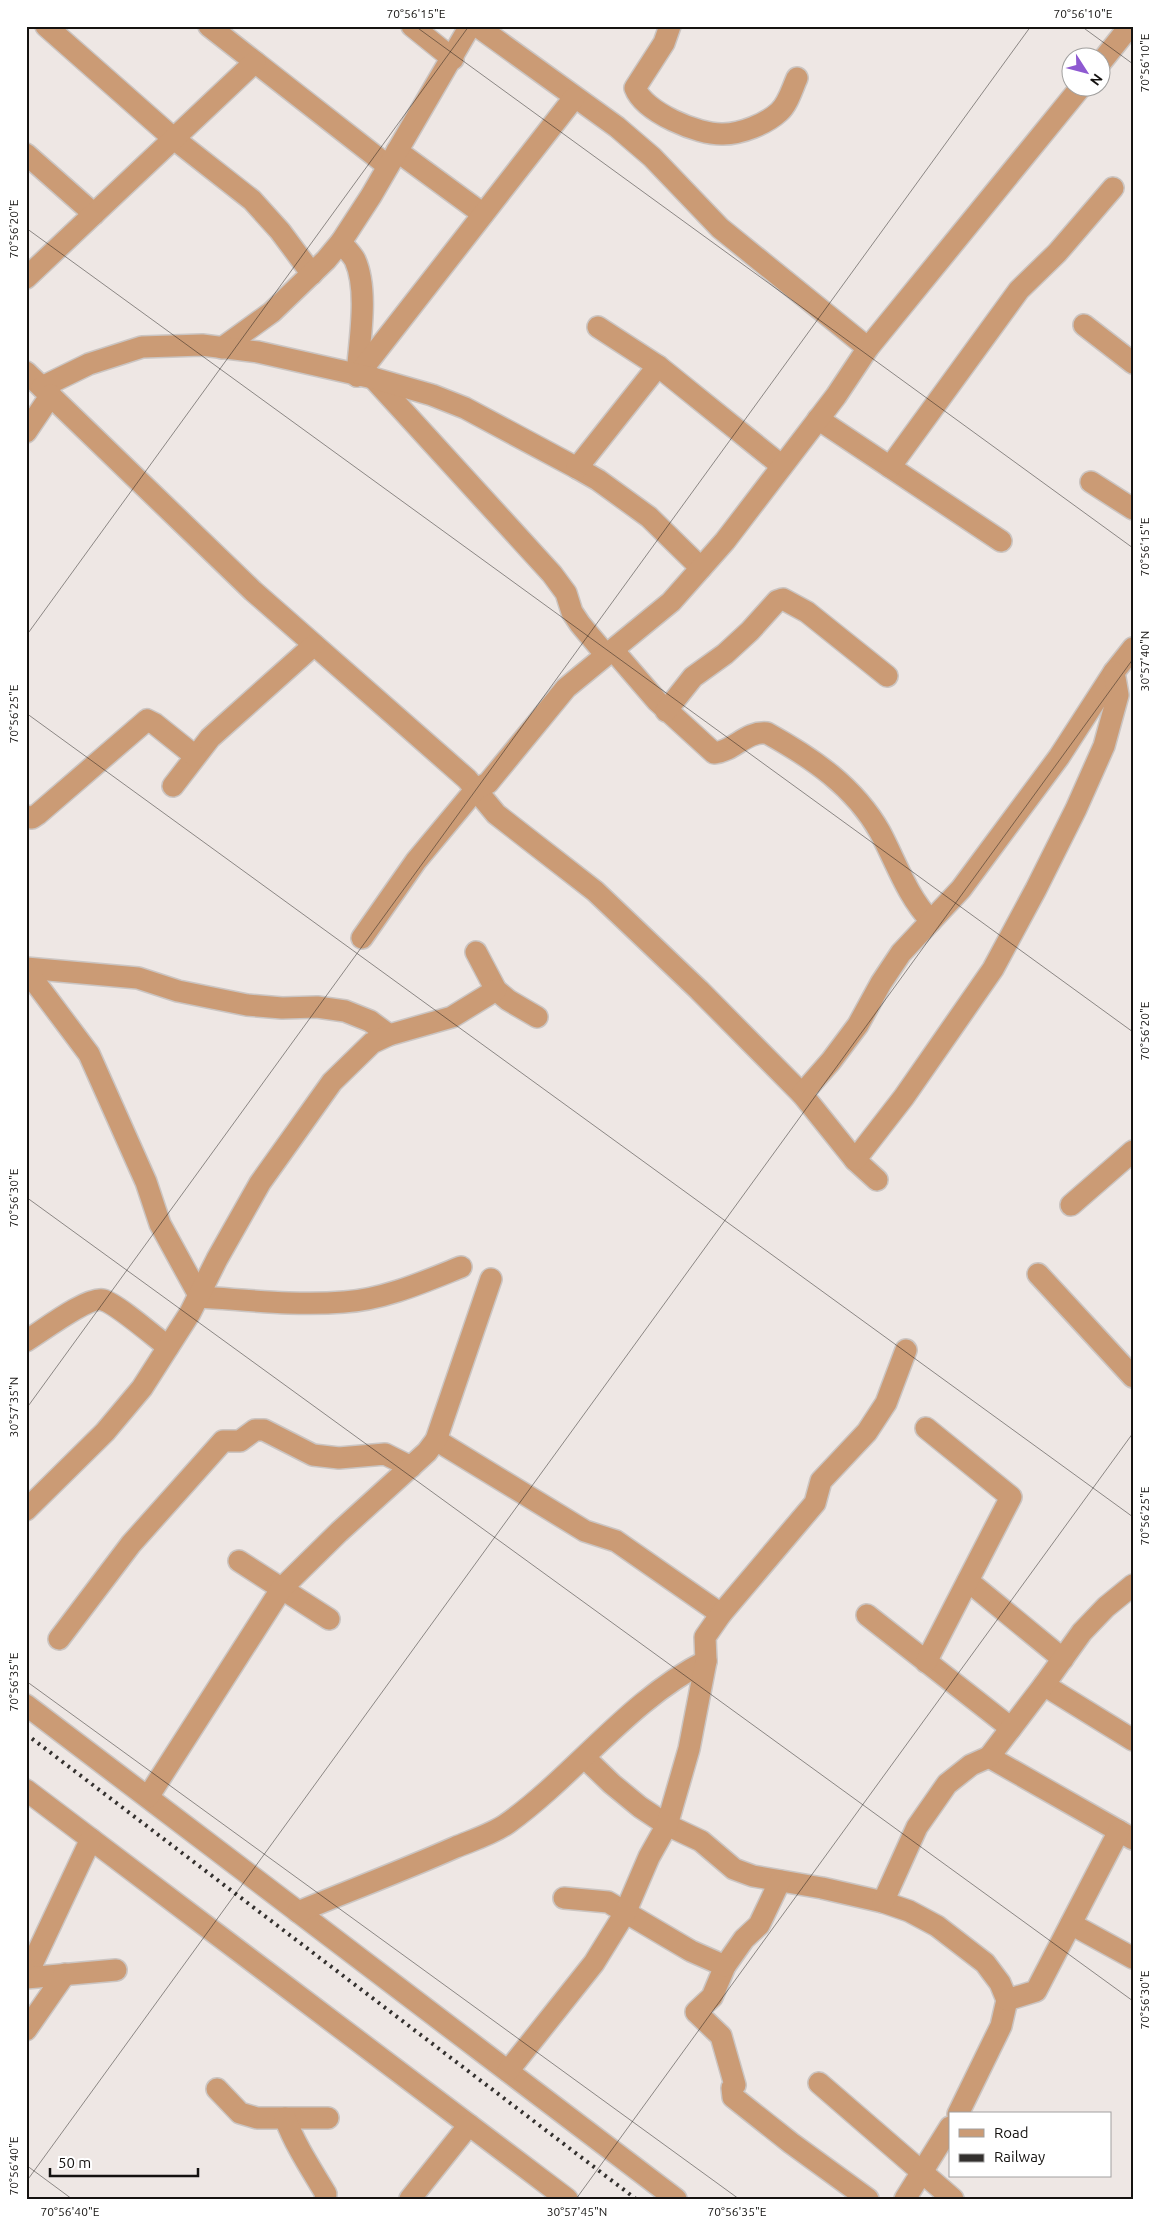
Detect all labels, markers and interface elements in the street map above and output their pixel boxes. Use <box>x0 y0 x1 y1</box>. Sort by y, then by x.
text: 70°56'15"E <box>387 7 446 20</box>
text: 70°56'10"E <box>1054 7 1113 20</box>
text: 70°56'10"E <box>1138 33 1151 92</box>
north arrow <box>1062 48 1112 98</box>
text: N <box>1087 71 1106 89</box>
text: 70°56'20"E <box>7 199 20 258</box>
text: 70°56'15"E <box>1138 517 1151 576</box>
text: 30°57'40"N <box>1138 631 1151 691</box>
text: 70°56'25"E <box>7 684 20 743</box>
text: 70°56'20"E <box>1138 1001 1151 1060</box>
text: 70°56'30"E <box>7 1168 20 1227</box>
text: 30°57'35"N <box>7 1377 20 1437</box>
text: 70°56'25"E <box>1138 1486 1151 1545</box>
text: 70°56'35"E <box>7 1652 20 1711</box>
text: 70°56'30"E <box>1138 1970 1151 2029</box>
legend <box>949 2112 1112 2178</box>
text: Road <box>994 2124 1029 2141</box>
text: 70°56'40"E <box>7 2136 20 2195</box>
scale bar <box>50 2145 198 2177</box>
text: Railway <box>994 2148 1045 2165</box>
text: 50 m <box>58 2154 91 2171</box>
text: 70°56'40"E <box>41 2205 100 2218</box>
text: 30°57'45"N <box>547 2205 607 2218</box>
text: 70°56'35"E <box>708 2205 767 2218</box>

